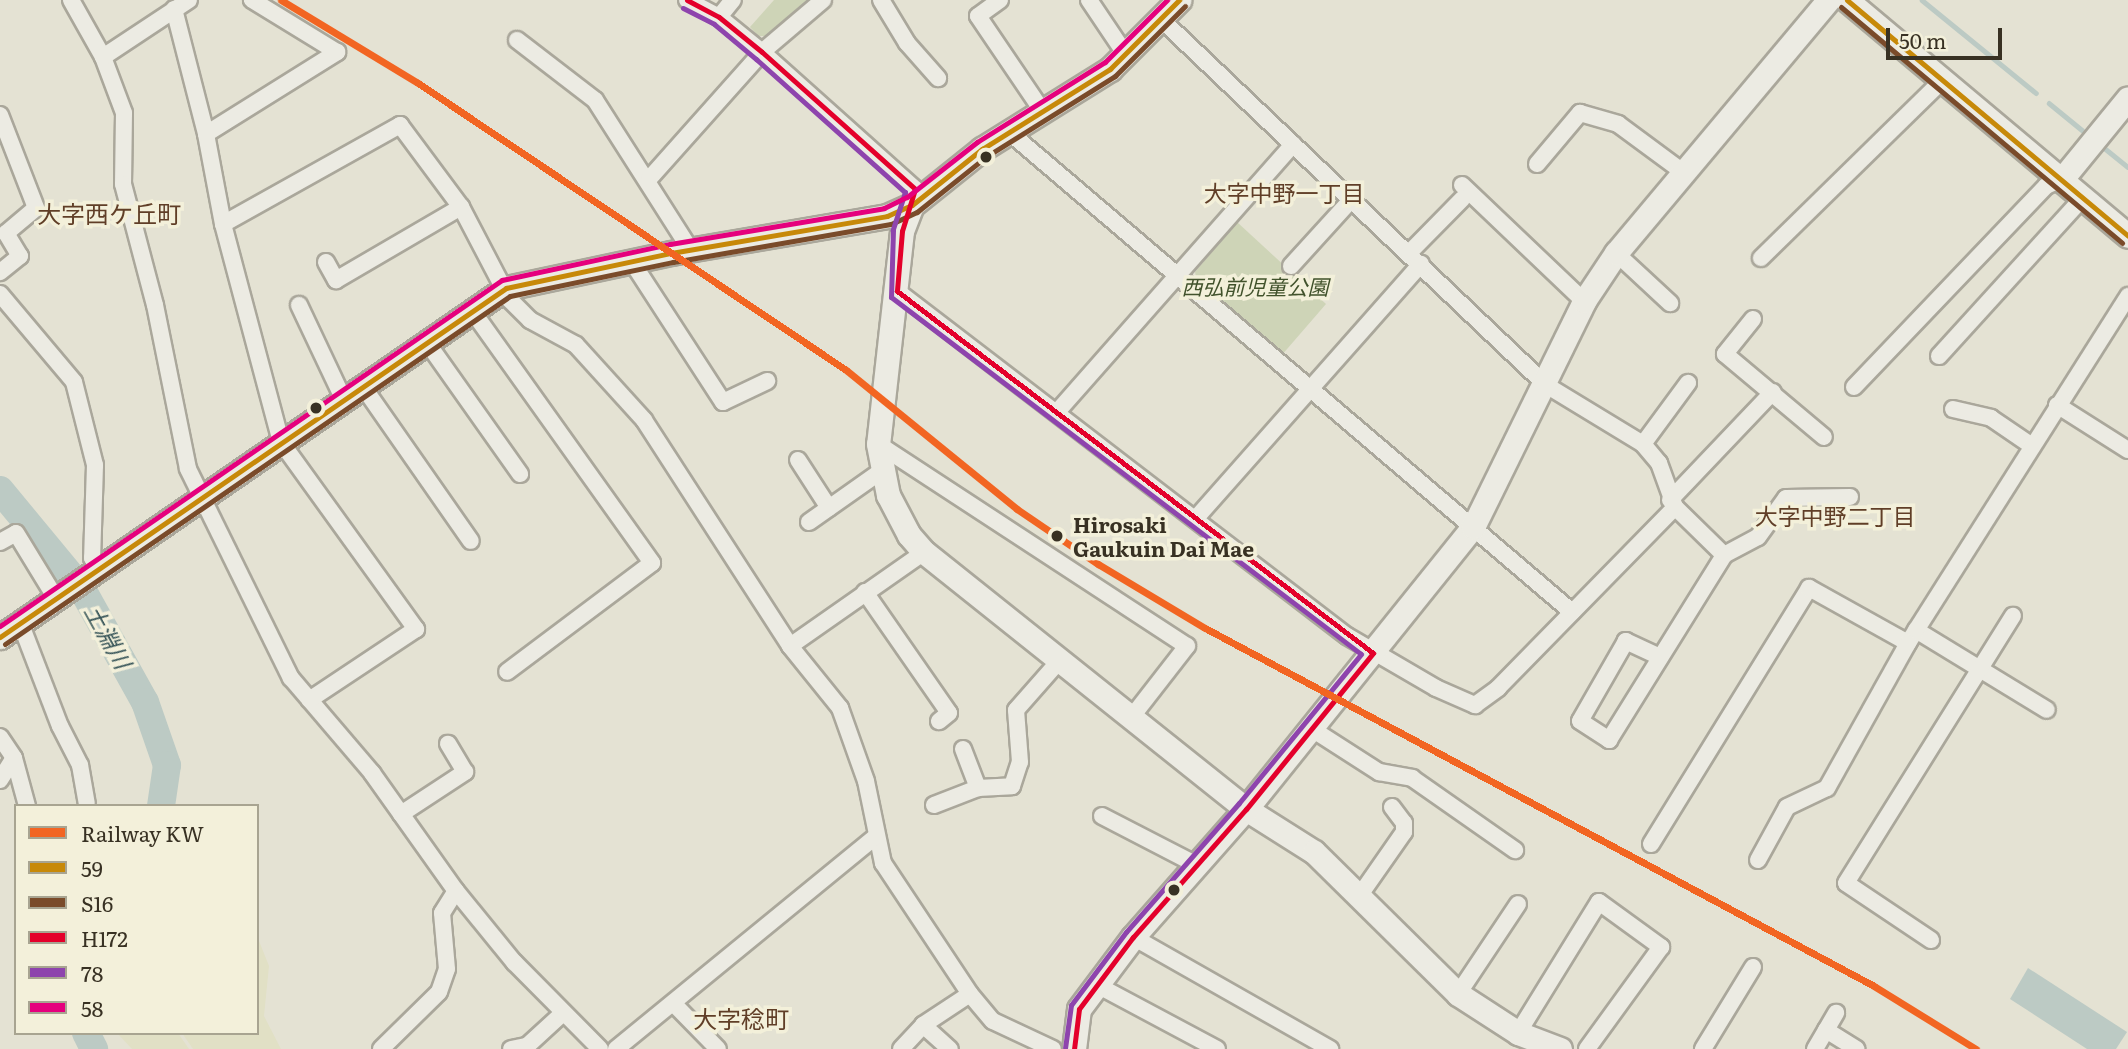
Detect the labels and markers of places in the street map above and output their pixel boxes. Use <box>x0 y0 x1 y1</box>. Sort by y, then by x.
unlabelled marker <box>979 150 993 164</box>
unlabelled marker <box>309 401 323 415</box>
place label: Hirosaki Gaukuin Dai Mae <box>1073 511 1254 561</box>
marker: Hirosaki Gaukuin Dai Mae <box>1047 526 1067 546</box>
unlabelled marker <box>1167 883 1181 897</box>

